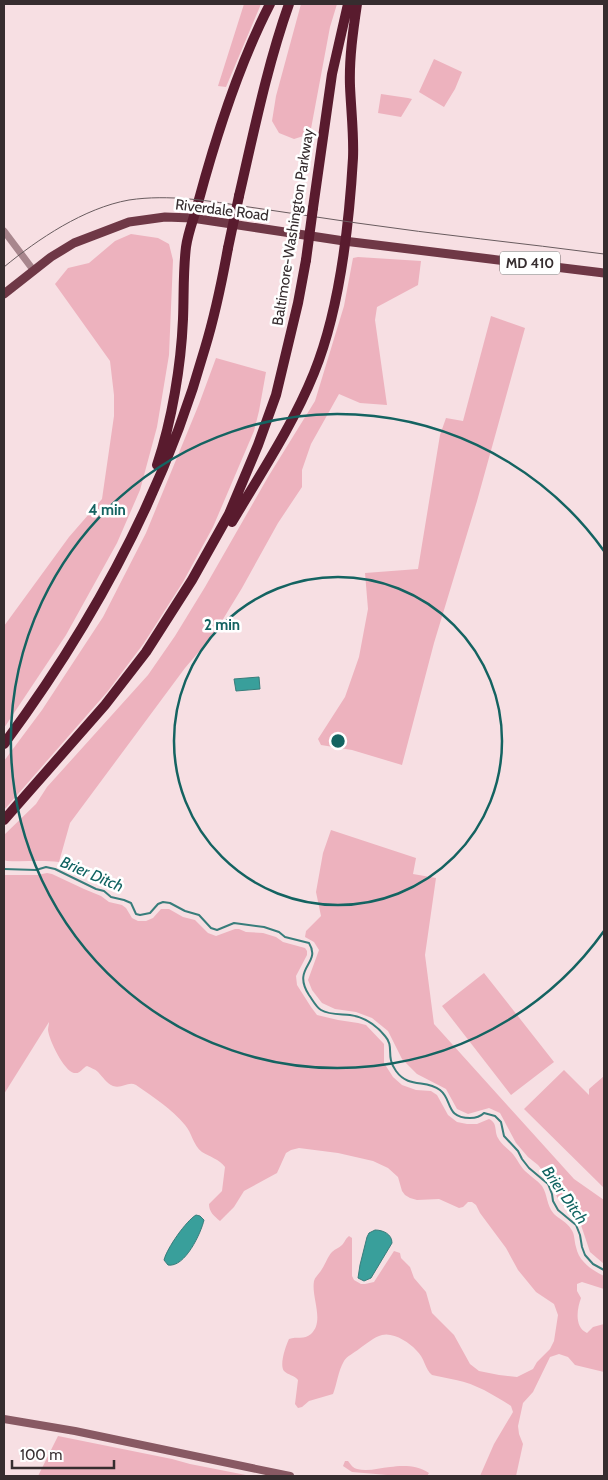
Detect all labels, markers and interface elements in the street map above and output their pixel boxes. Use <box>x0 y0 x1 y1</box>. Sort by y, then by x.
street label: Baltimore-Washington Parkway <box>269 127 318 327</box>
street label: Riverdale Road <box>174 195 270 225</box>
road number: MD 410 <box>500 252 560 274</box>
text: 4 min <box>88 501 126 519</box>
text: 2 min <box>204 616 240 634</box>
centre of rings <box>329 732 347 750</box>
water label: Brier Ditch <box>58 852 126 896</box>
water label: Brier Ditch <box>538 1162 592 1228</box>
scale bar <box>12 1438 115 1470</box>
text: 100 m <box>20 1446 62 1464</box>

